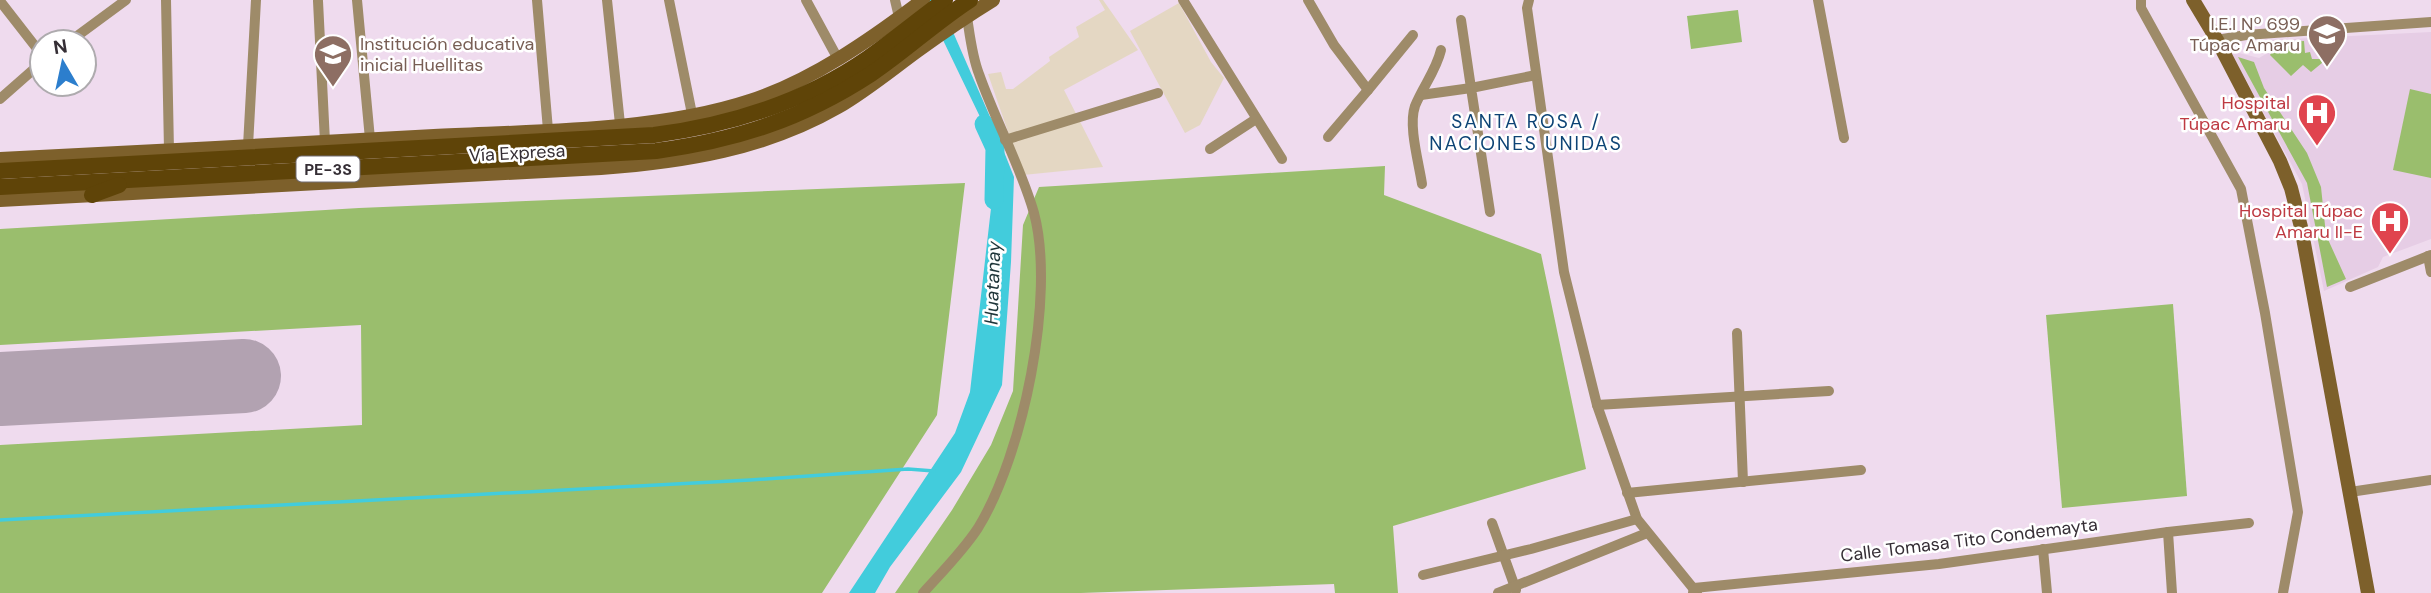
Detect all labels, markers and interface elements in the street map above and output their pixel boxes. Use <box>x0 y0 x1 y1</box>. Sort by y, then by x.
place label: I.E.I Nº 699 Túpac Amaru <box>2190 12 2300 57</box>
school or university icon: I.E.I Nº 699 Túpac Amaru <box>2306 13 2348 68</box>
north arrow <box>28 28 98 98</box>
place label: Institución educativa inicial Huellitas <box>360 32 534 77</box>
text: N <box>52 33 69 60</box>
school or university icon: Institución educativa inicial Huellitas <box>312 33 354 88</box>
place label: Hospital Túpac Amaru <box>2180 91 2290 136</box>
hospital icon: Hospital Túpac Amaru <box>2296 92 2338 147</box>
district label: SANTA ROSA / NACIONES UNIDAS <box>1429 109 1623 156</box>
street label: Vía Expresa <box>468 138 566 168</box>
road number: PE-3S <box>296 156 360 182</box>
place label: Hospital Túpac Amaru II-E <box>2239 199 2363 244</box>
hospital icon: Hospital Túpac Amaru II-E <box>2369 200 2411 255</box>
water label: Huatanay <box>979 239 1007 325</box>
street label: Calle Tomasa Tito Condemayta <box>1839 512 2099 568</box>

